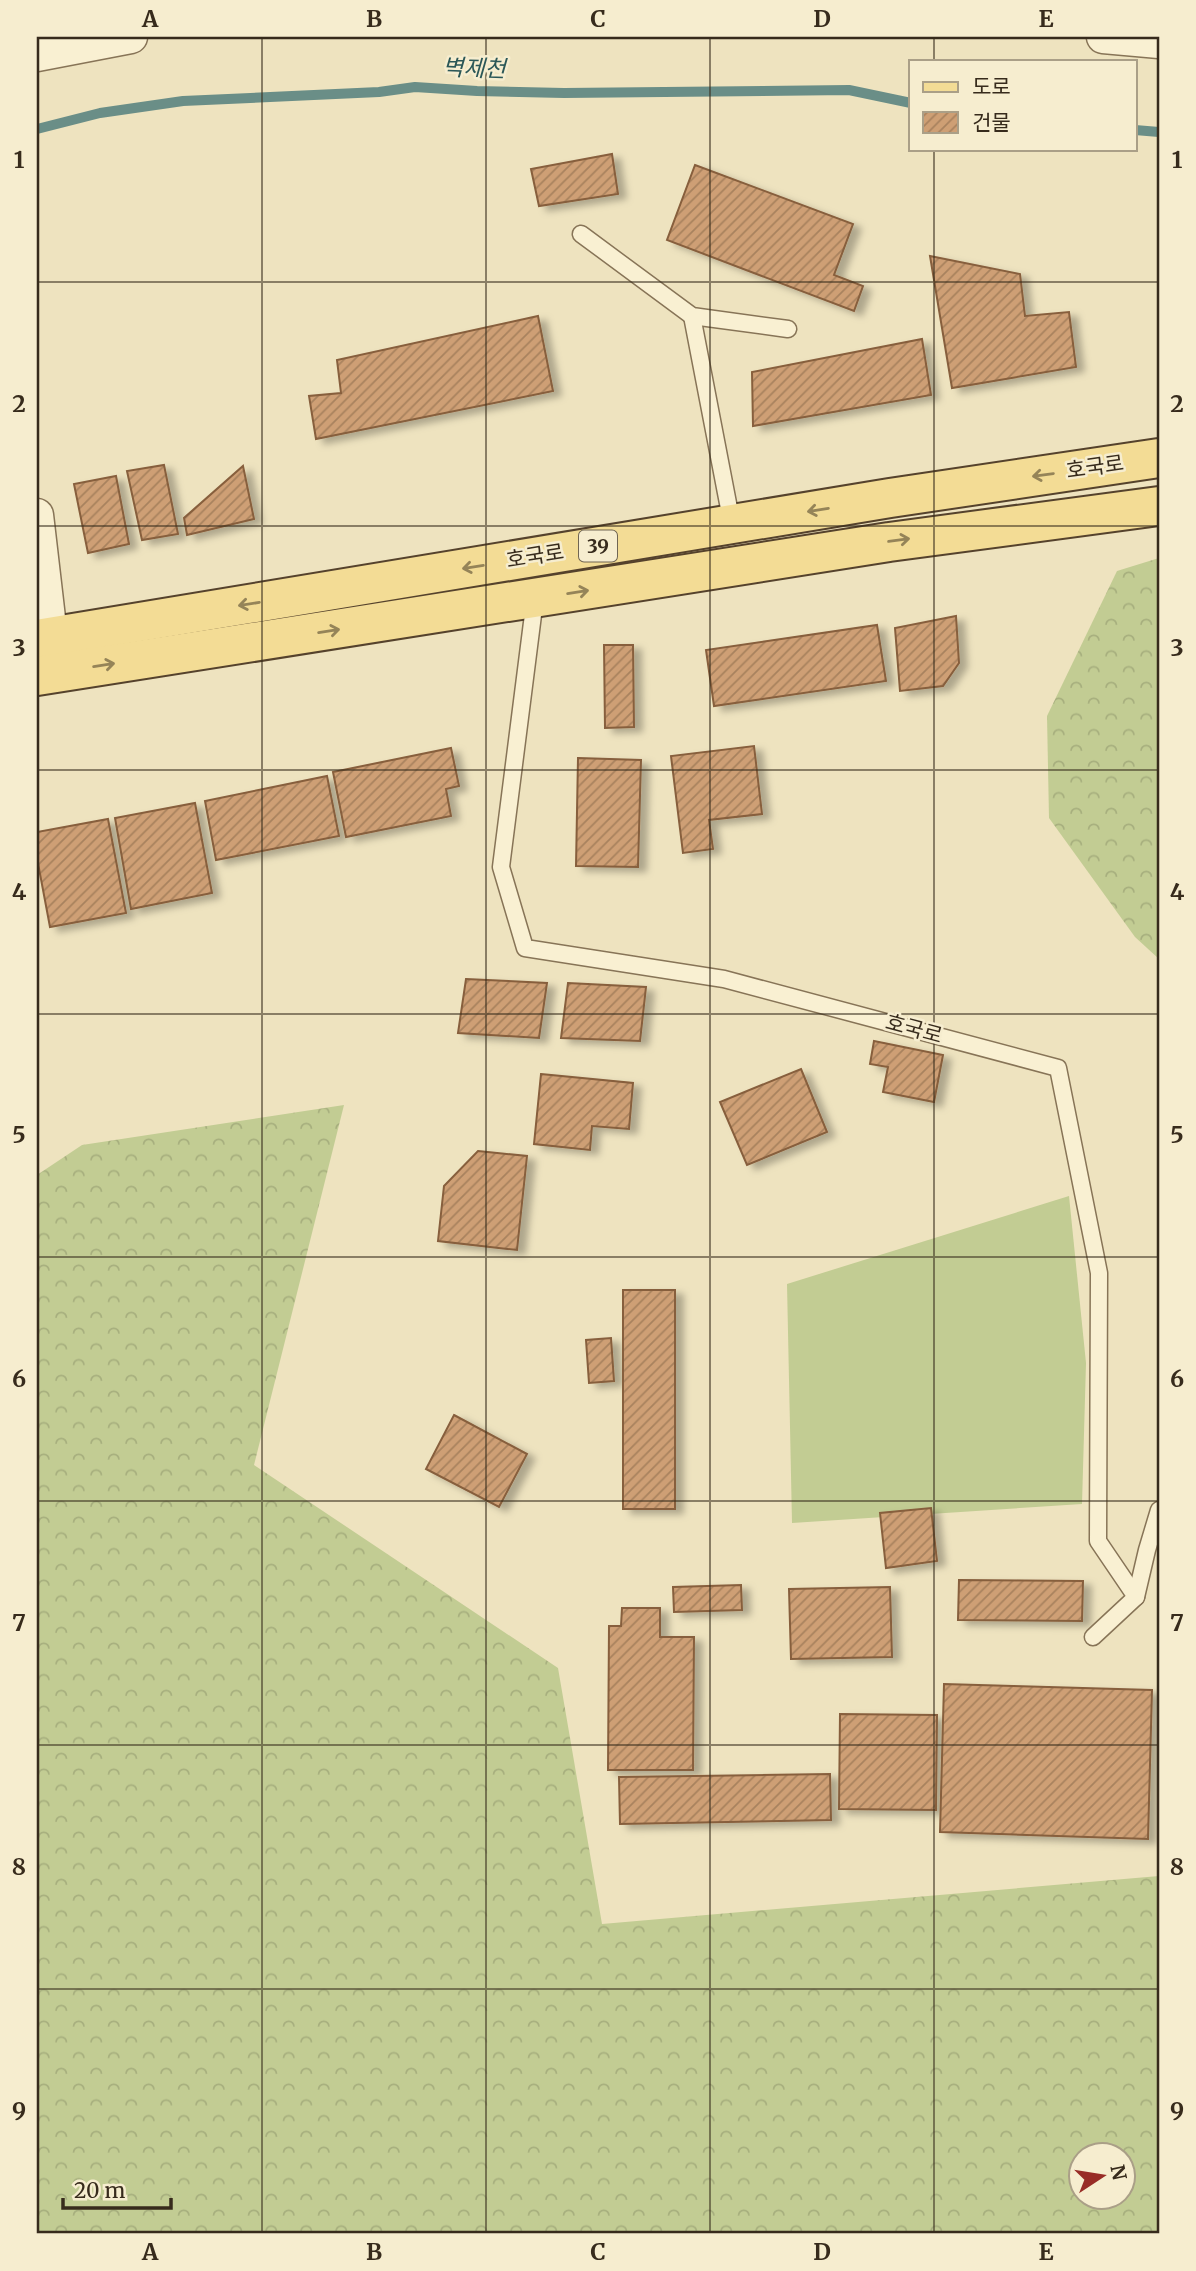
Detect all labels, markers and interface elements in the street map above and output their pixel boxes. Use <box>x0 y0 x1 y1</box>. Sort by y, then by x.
text: A <box>141 4 159 33</box>
text: B <box>366 4 382 33</box>
text: C <box>590 4 606 33</box>
text: D <box>813 4 831 33</box>
text: E <box>1038 4 1054 33</box>
water label: 벽제천 <box>442 52 509 83</box>
legend <box>909 60 1136 150</box>
text: 도로 <box>972 73 1011 100</box>
text: 건물 <box>972 109 1011 136</box>
text: 1 <box>14 145 25 174</box>
text: 1 <box>1172 145 1183 174</box>
text: 2 <box>12 389 26 418</box>
text: 2 <box>1170 389 1184 418</box>
street label: 호국로 <box>1064 449 1126 484</box>
one-way arrow <box>1032 469 1055 482</box>
one-way arrow <box>807 504 830 517</box>
road number: 39 <box>579 530 617 562</box>
one-way arrow <box>887 534 910 547</box>
street label: 호국로 <box>504 538 566 573</box>
one-way arrow <box>462 561 485 574</box>
one-way arrow <box>566 585 589 598</box>
one-way arrow <box>238 598 261 611</box>
one-way arrow <box>317 624 340 637</box>
text: 3 <box>12 633 26 662</box>
text: 3 <box>1170 633 1184 662</box>
one-way arrow <box>92 658 115 671</box>
text: 4 <box>12 877 27 906</box>
text: 4 <box>1170 877 1185 906</box>
street label: 호국로 <box>883 1008 946 1049</box>
text: 5 <box>12 1120 26 1149</box>
text: 5 <box>1170 1120 1184 1149</box>
text: 6 <box>12 1364 26 1393</box>
text: 6 <box>1170 1364 1184 1393</box>
text: 7 <box>12 1608 26 1637</box>
text: 7 <box>1170 1608 1184 1637</box>
text: 8 <box>12 1852 26 1881</box>
text: 8 <box>1170 1852 1184 1881</box>
text: 9 <box>12 2096 26 2125</box>
text: 9 <box>1170 2096 1184 2125</box>
north arrow <box>1066 2142 1136 2212</box>
text: N <box>1105 2163 1132 2182</box>
scale bar <box>63 2166 172 2210</box>
text: 20 m <box>74 2177 126 2204</box>
text: A <box>141 2237 159 2266</box>
text: B <box>366 2237 382 2266</box>
text: C <box>590 2237 606 2266</box>
text: D <box>813 2237 831 2266</box>
text: E <box>1038 2237 1054 2266</box>

